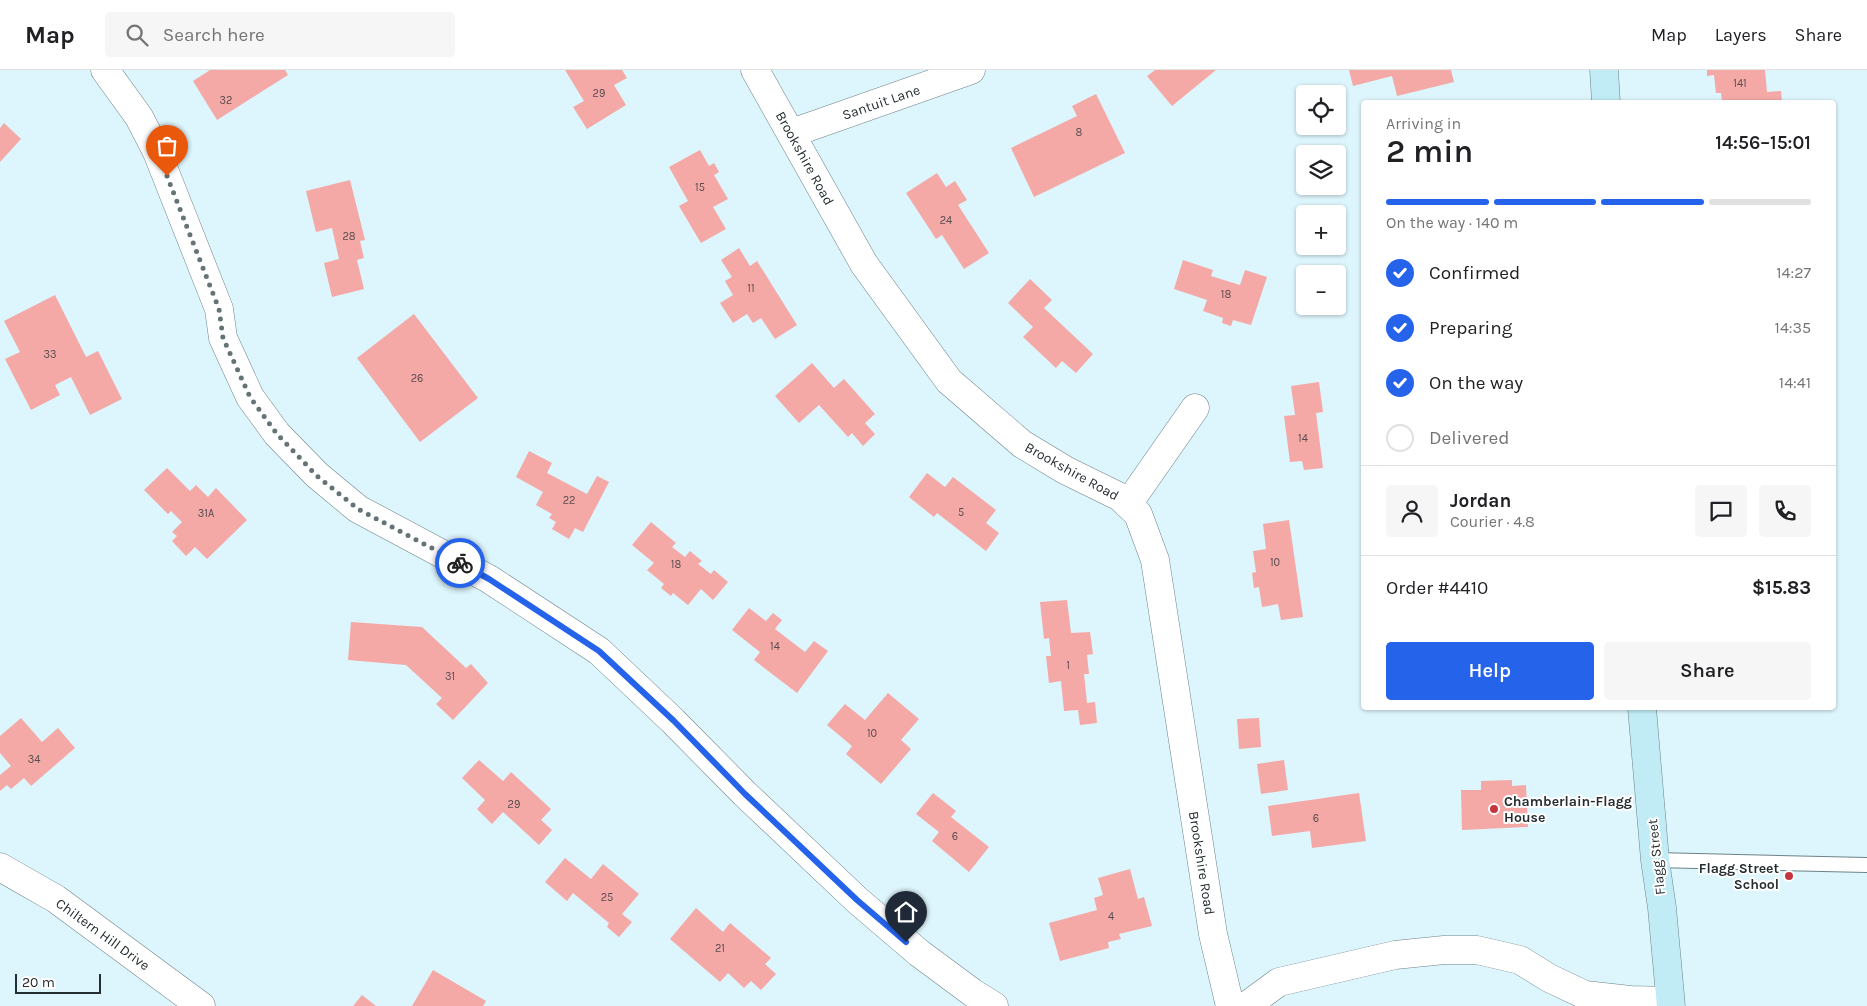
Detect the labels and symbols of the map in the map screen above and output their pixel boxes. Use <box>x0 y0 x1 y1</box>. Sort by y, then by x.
house number: 141 <box>1733 77 1747 90</box>
street label: Santuit Lane <box>840 81 922 124</box>
house number: 29 <box>593 87 605 100</box>
house number: 32 <box>220 94 232 107</box>
street label: Brookshire Road <box>772 108 837 208</box>
pin <box>146 125 188 176</box>
house number: 8 <box>1076 126 1083 139</box>
house number: 15 <box>695 181 705 194</box>
house number: 24 <box>940 214 952 227</box>
house number: 28 <box>342 230 356 243</box>
house number: 11 <box>747 282 755 295</box>
house number: 18 <box>1221 288 1231 301</box>
house number: 33 <box>44 348 57 361</box>
house number: 26 <box>411 372 423 385</box>
house number: 14 <box>1298 432 1308 445</box>
street label: Brookshire Road <box>1022 439 1122 504</box>
house number: 22 <box>563 494 575 507</box>
house number: 5 <box>958 506 964 519</box>
house number: 31A <box>198 507 215 520</box>
courier <box>435 538 485 588</box>
house number: 10 <box>1270 556 1280 569</box>
house number: 18 <box>671 558 681 571</box>
house number: 14 <box>770 640 780 653</box>
house number: 1 <box>1066 659 1070 672</box>
house number: 31 <box>445 670 455 683</box>
house number: 10 <box>867 727 877 740</box>
house number: 34 <box>28 753 40 766</box>
place label: Chamberlain-Flagg House <box>1504 793 1632 826</box>
house number: 29 <box>508 798 520 811</box>
marker: Chamberlain-Flagg House <box>1488 803 1500 815</box>
street label: Brookshire Road <box>1185 810 1218 916</box>
house number: 6 <box>1313 812 1319 825</box>
street label: Flagg Street <box>1644 818 1669 896</box>
house number: 6 <box>952 830 958 843</box>
place label: Flagg Street School <box>1699 860 1779 893</box>
marker: Flagg Street School <box>1783 870 1795 882</box>
house number: 25 <box>601 891 613 904</box>
pin <box>885 891 927 942</box>
street label: Chiltern Hill Drive <box>52 895 153 974</box>
house number: 4 <box>1108 910 1114 923</box>
house number: 21 <box>715 942 725 955</box>
scale bar <box>15 971 101 994</box>

